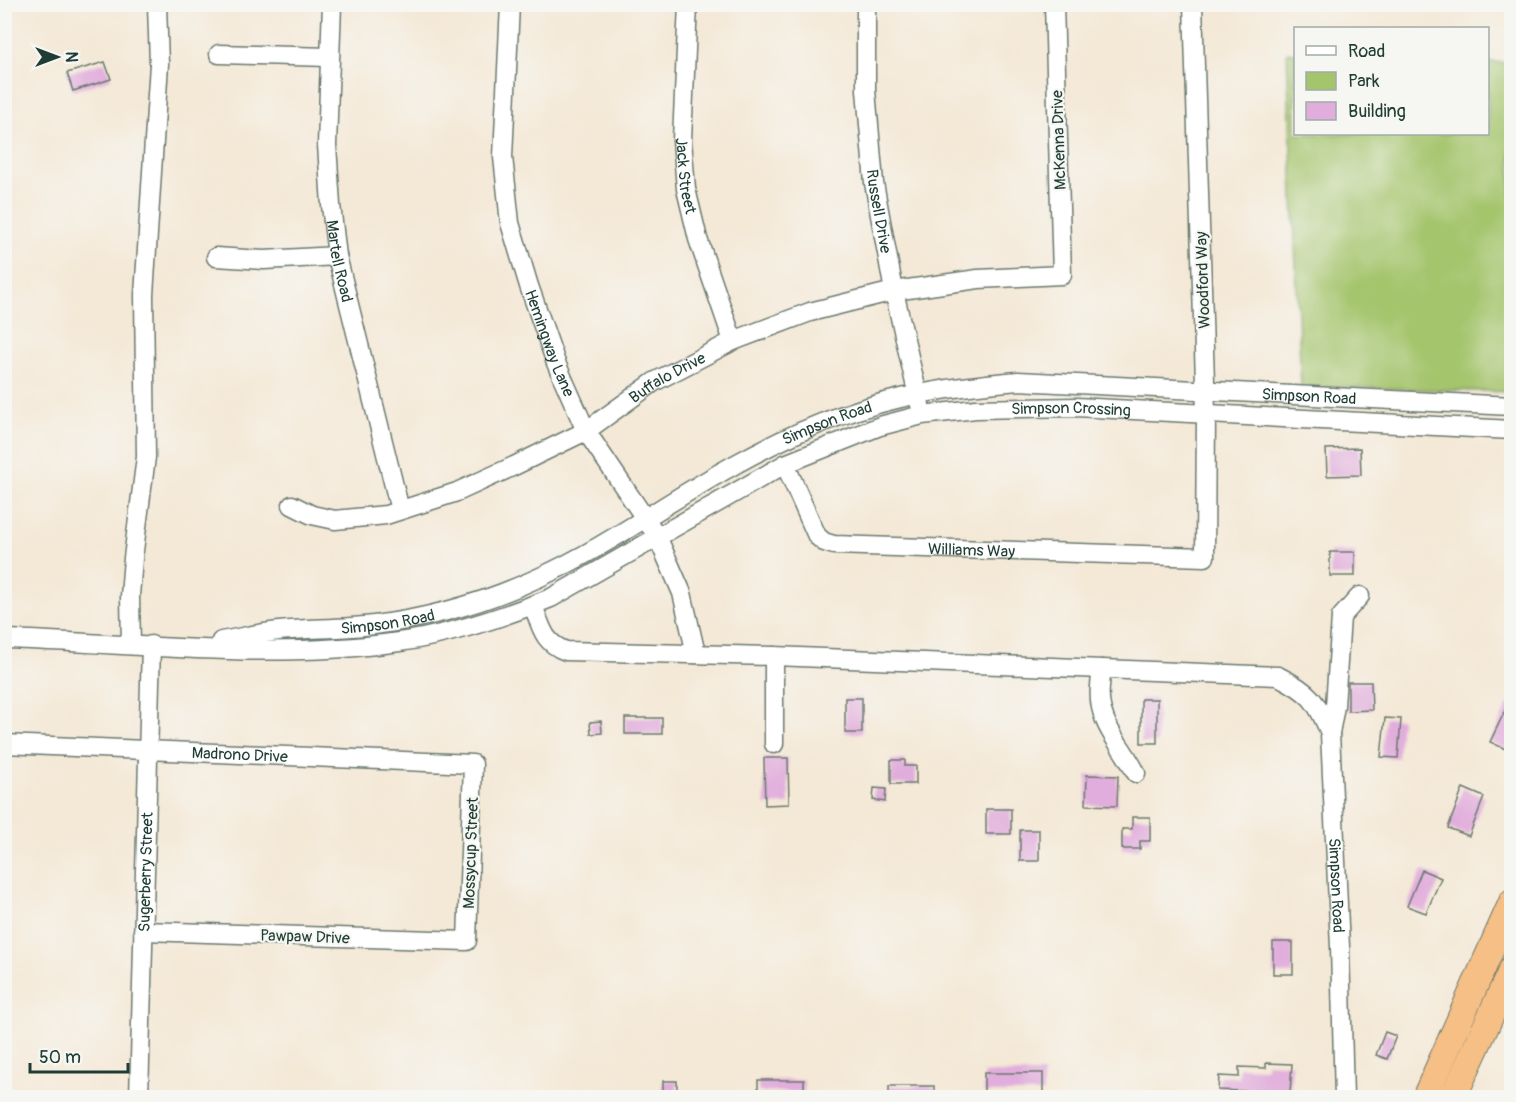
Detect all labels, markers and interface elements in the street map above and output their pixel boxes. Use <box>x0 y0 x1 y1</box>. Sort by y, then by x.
north arrow <box>27 27 87 87</box>
legend <box>1294 27 1489 135</box>
text: Road <box>1348 40 1385 63</box>
text: N <box>61 52 81 63</box>
text: Park <box>1348 70 1380 93</box>
street label: McKenna Drive <box>1047 90 1071 190</box>
text: Building <box>1348 100 1406 123</box>
street label: Jack Street <box>671 137 701 217</box>
street label: Russell Drive <box>862 169 896 255</box>
street label: Martell Road <box>322 219 357 304</box>
street label: Woodford Way <box>1191 231 1215 329</box>
street label: Hemingway Lane <box>520 287 579 400</box>
street label: Buffalo Drive <box>625 348 709 408</box>
street label: Simpson Road <box>1261 384 1357 409</box>
street label: Simpson Road <box>779 397 874 450</box>
street label: Simpson Crossing <box>1011 398 1131 421</box>
street label: Williams Way <box>928 539 1015 562</box>
street label: Simpson Road <box>340 605 437 639</box>
street label: Madrono Drive <box>191 743 288 767</box>
street label: Mossycup Street <box>459 796 483 909</box>
street label: Sugerberry Street <box>134 811 158 932</box>
street label: Simpson Road <box>1324 838 1348 933</box>
street label: Pawpaw Drive <box>260 925 350 949</box>
scale bar <box>30 1036 128 1074</box>
text: 50 m <box>39 1046 81 1069</box>

